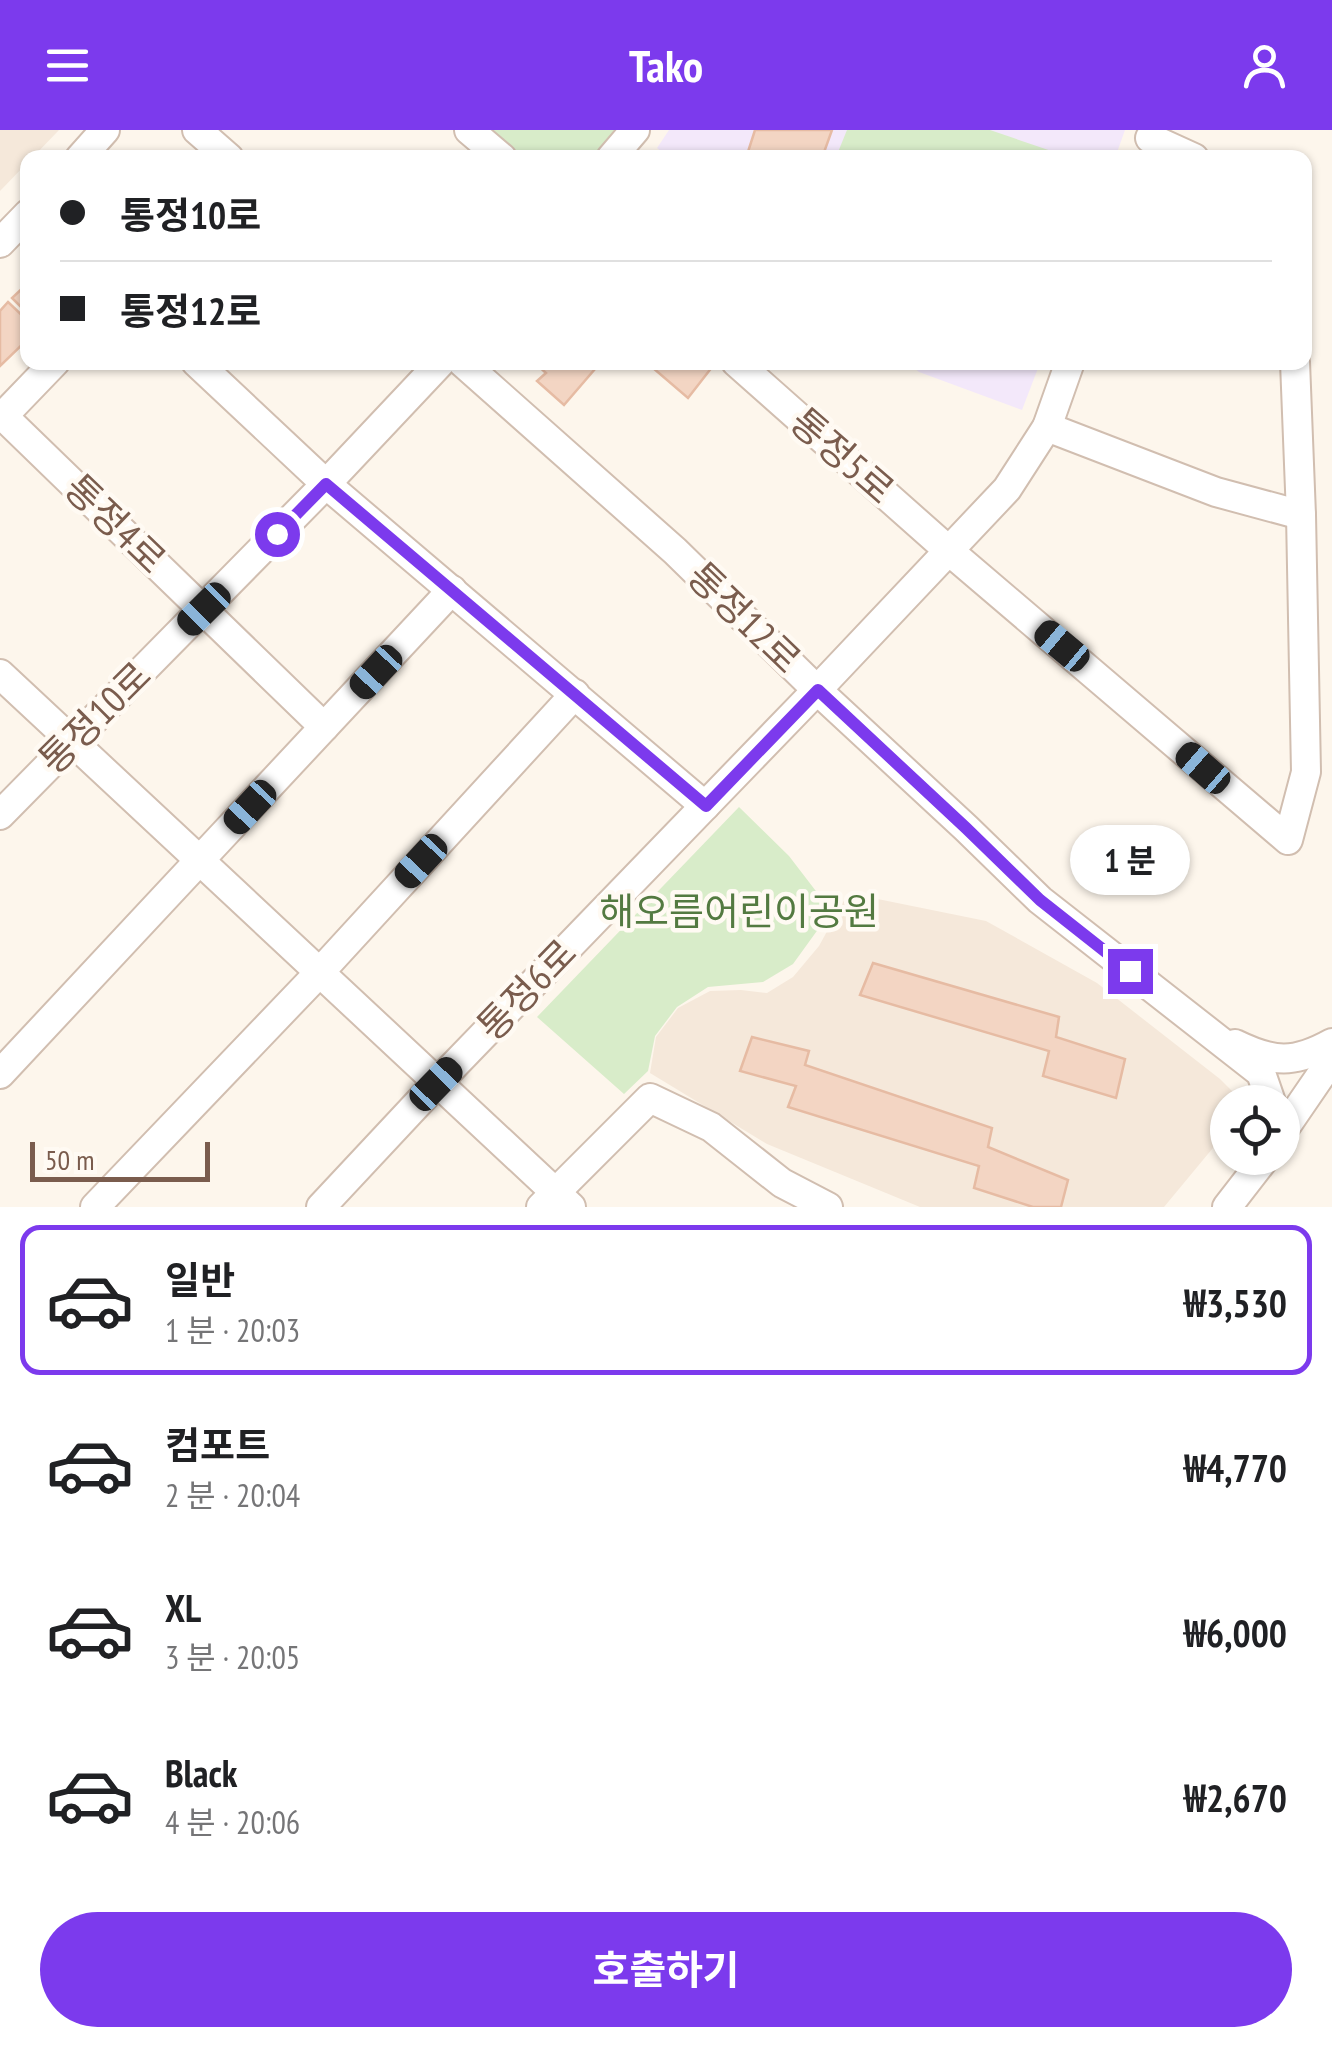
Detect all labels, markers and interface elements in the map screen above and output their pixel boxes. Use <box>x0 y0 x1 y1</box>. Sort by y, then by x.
text: Tako <box>629 36 703 94</box>
icon: menu <box>40 38 95 93</box>
icon: person <box>1237 38 1292 93</box>
text: 통정10로 <box>120 190 261 239</box>
text: 통정12로 <box>120 286 261 335</box>
street label: 통정5로 <box>781 396 905 513</box>
street label: 통정4로 <box>55 463 177 583</box>
route start <box>255 512 300 557</box>
street label: 통정12로 <box>678 551 812 683</box>
car <box>172 577 236 641</box>
car <box>1029 615 1095 677</box>
car <box>345 640 407 704</box>
street label: 통정10로 <box>27 650 160 783</box>
car <box>1171 737 1235 799</box>
car <box>219 775 281 839</box>
callout: 1 분 <box>1070 826 1190 896</box>
car <box>390 829 452 893</box>
text: 1 분 <box>1104 839 1156 881</box>
park label: 해오름어린이공원 <box>599 886 879 935</box>
street label: 통정6로 <box>466 928 586 1050</box>
route end <box>1108 949 1153 994</box>
car <box>404 1052 468 1116</box>
map controls <box>1210 1085 1300 1175</box>
button: locate <box>1210 1085 1300 1175</box>
scale bar <box>30 1137 210 1182</box>
text: 50 m <box>45 1141 94 1178</box>
icon: car <box>45 1255 135 1345</box>
text: 일반 <box>165 1255 235 1304</box>
text: ₩3,530 <box>1184 1278 1287 1327</box>
text: 1 분 · 20:03 <box>165 1309 300 1351</box>
icon: car <box>45 1420 135 1510</box>
text: 컴포트 <box>165 1420 270 1469</box>
text: ₩4,770 <box>1184 1443 1287 1492</box>
text: 2 분 · 20:04 <box>165 1474 300 1516</box>
text: XL <box>165 1583 201 1632</box>
icon: car <box>45 1585 135 1675</box>
text: ₩6,000 <box>1184 1608 1287 1657</box>
text: 3 분 · 20:05 <box>165 1636 300 1678</box>
text: Black <box>165 1748 238 1797</box>
icon: car <box>45 1750 135 1840</box>
text: ₩2,670 <box>1184 1773 1287 1822</box>
text: 4 분 · 20:06 <box>165 1801 300 1843</box>
button: 호출하기 <box>40 1912 1292 2027</box>

